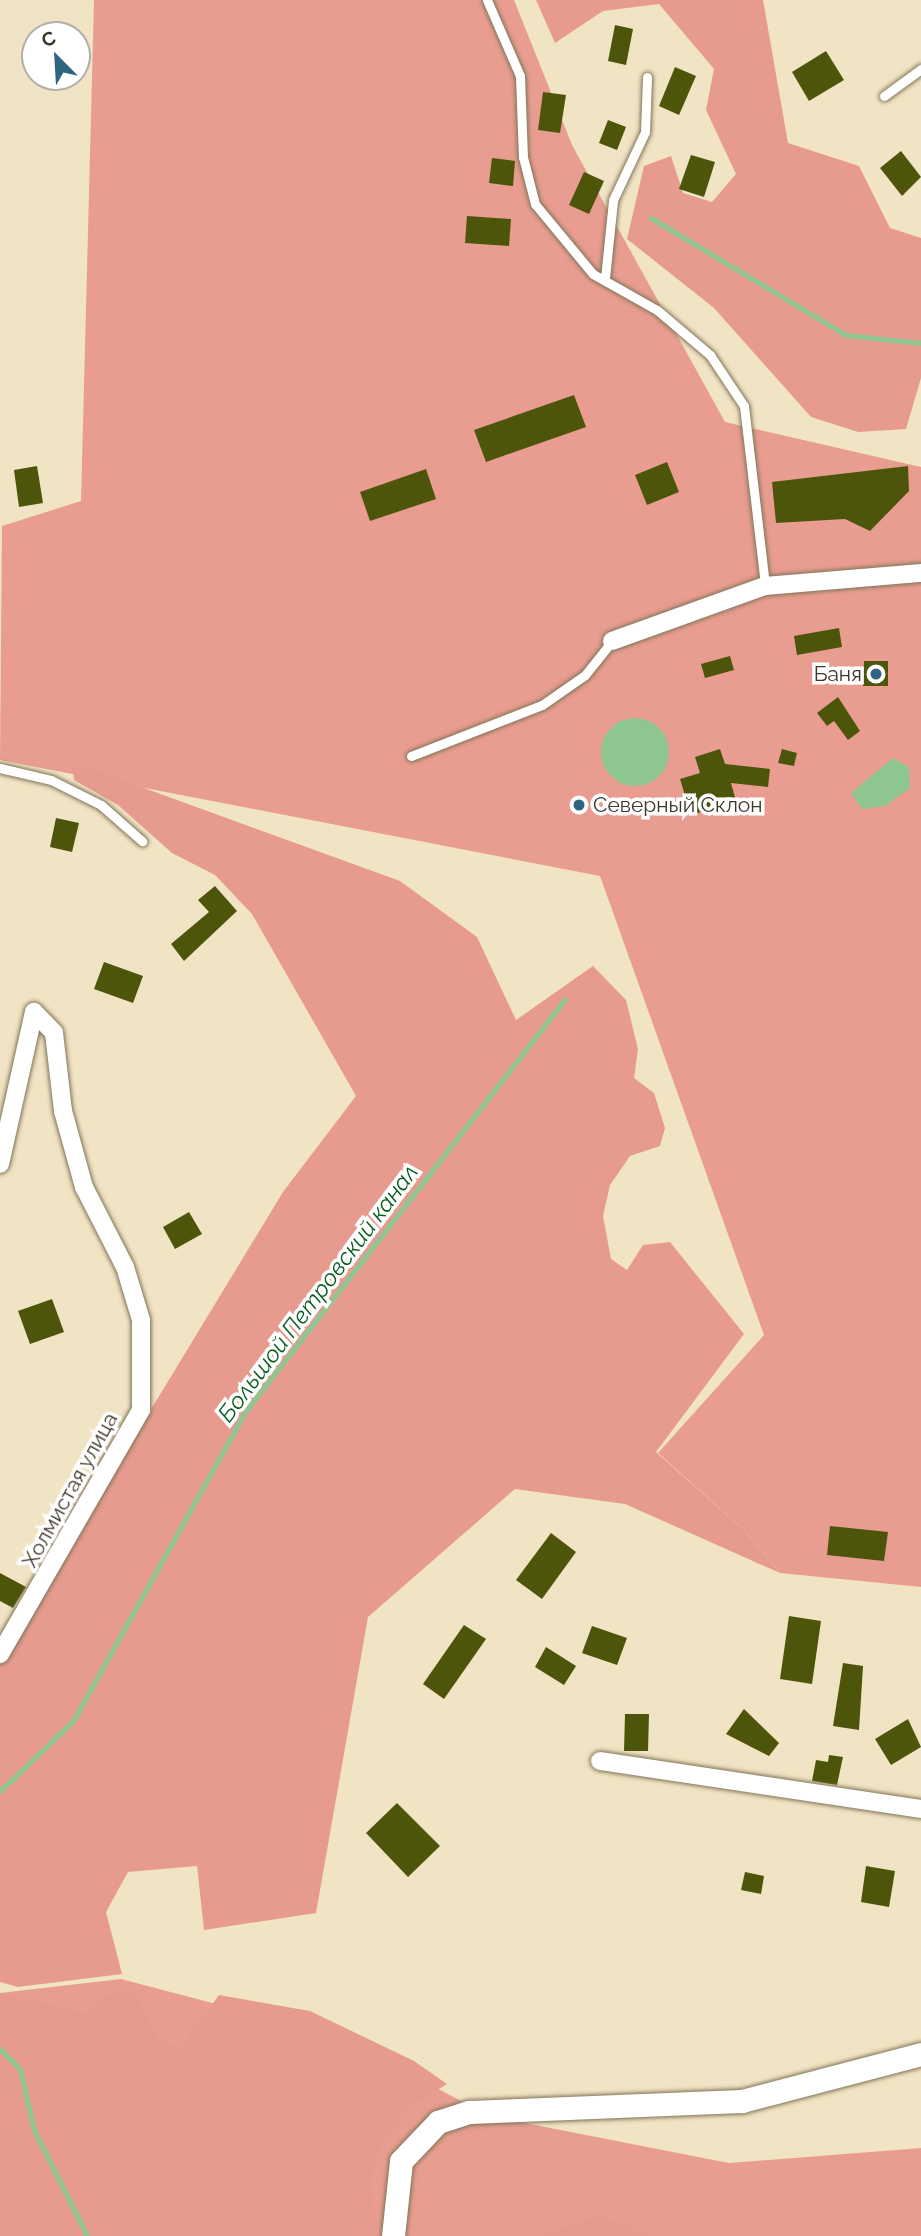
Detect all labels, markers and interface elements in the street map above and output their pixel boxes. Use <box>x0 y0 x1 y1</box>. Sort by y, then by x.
north arrow <box>21 21 91 91</box>
text: С <box>38 26 59 51</box>
place label: Баня <box>814 661 862 687</box>
marker: Баня <box>868 666 884 682</box>
place label: Северный Склон <box>593 792 763 818</box>
marker: Северный Склон <box>571 797 587 813</box>
water label: Большой Петровский канал <box>212 1159 424 1427</box>
street label: Холмистая улица <box>17 1408 123 1572</box>

